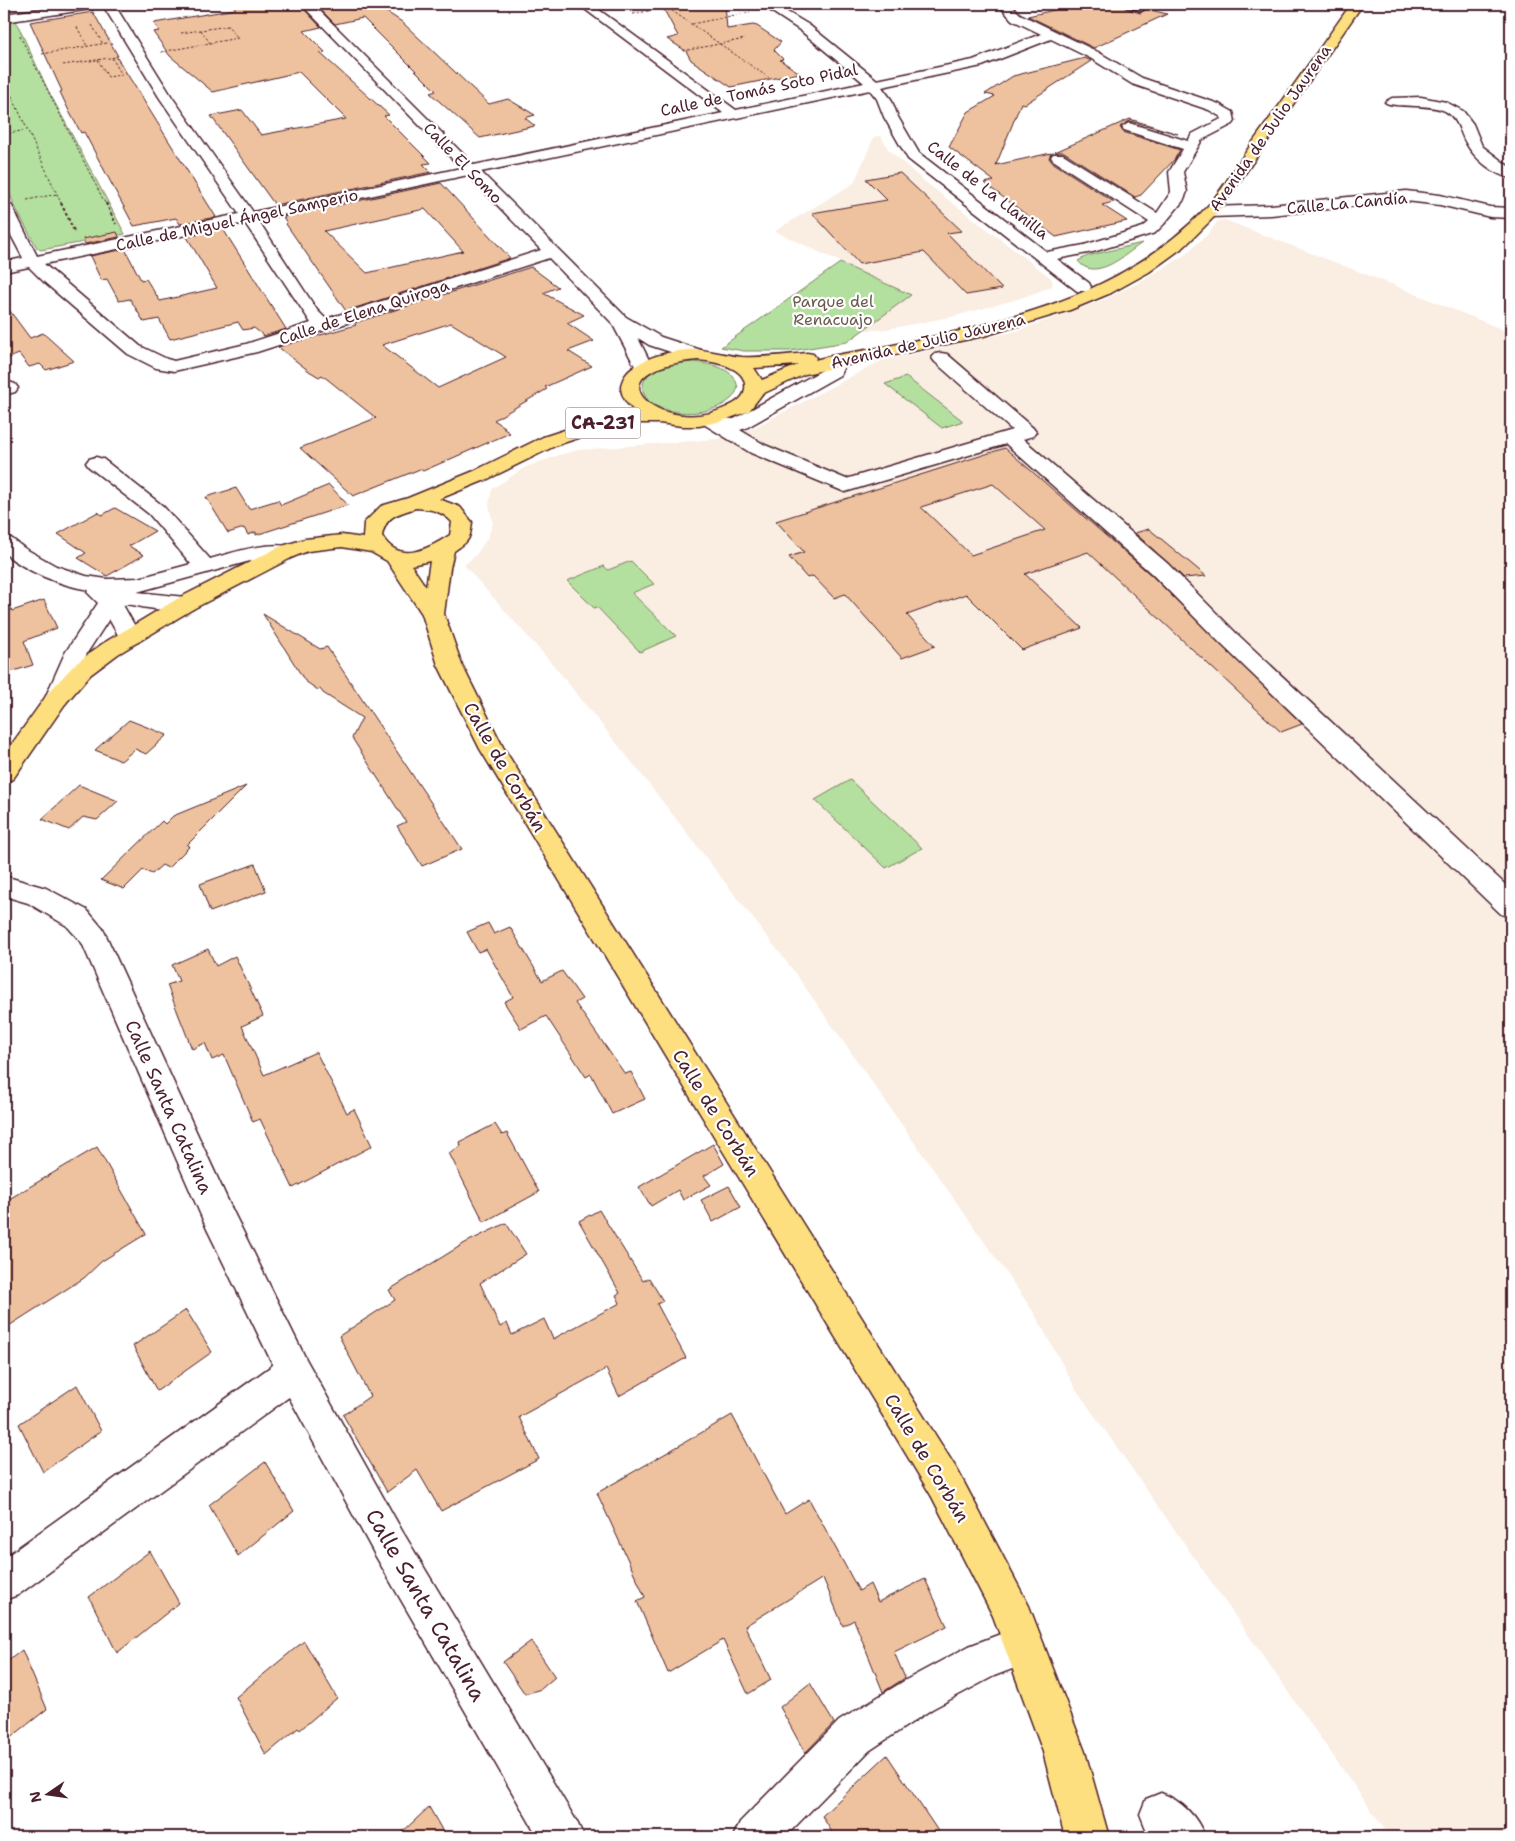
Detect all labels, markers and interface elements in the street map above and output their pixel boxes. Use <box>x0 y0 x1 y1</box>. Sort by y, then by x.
street label: Avenida de Julio Jaurena <box>1204 40 1336 216</box>
street label: Calle de Tomás Soto Pidal <box>659 59 860 121</box>
street label: Calle El Somo <box>419 118 507 208</box>
street label: Calle de La Llanilla <box>923 136 1053 244</box>
street label: Calle de Miguel Ángel Samperio <box>114 184 360 256</box>
street label: Calle La Candía <box>1286 187 1408 219</box>
street label: Calle de Elena Quiroga <box>276 275 452 349</box>
park label: Parque del Renacuajo <box>792 291 874 330</box>
street label: Avenida de Julio Jaurena <box>829 308 1027 374</box>
road number: CA-231 <box>566 408 640 438</box>
street label: Calle de Corbán <box>458 697 552 837</box>
street label: Calle Santa Catalina <box>119 1016 219 1198</box>
street label: Calle de Corbán <box>667 1044 765 1182</box>
street label: Calle de Corbán <box>879 1389 975 1527</box>
street label: Calle Santa Catalina <box>359 1504 493 1707</box>
north arrow <box>22 1768 72 1818</box>
text: N <box>25 1789 45 1804</box>

